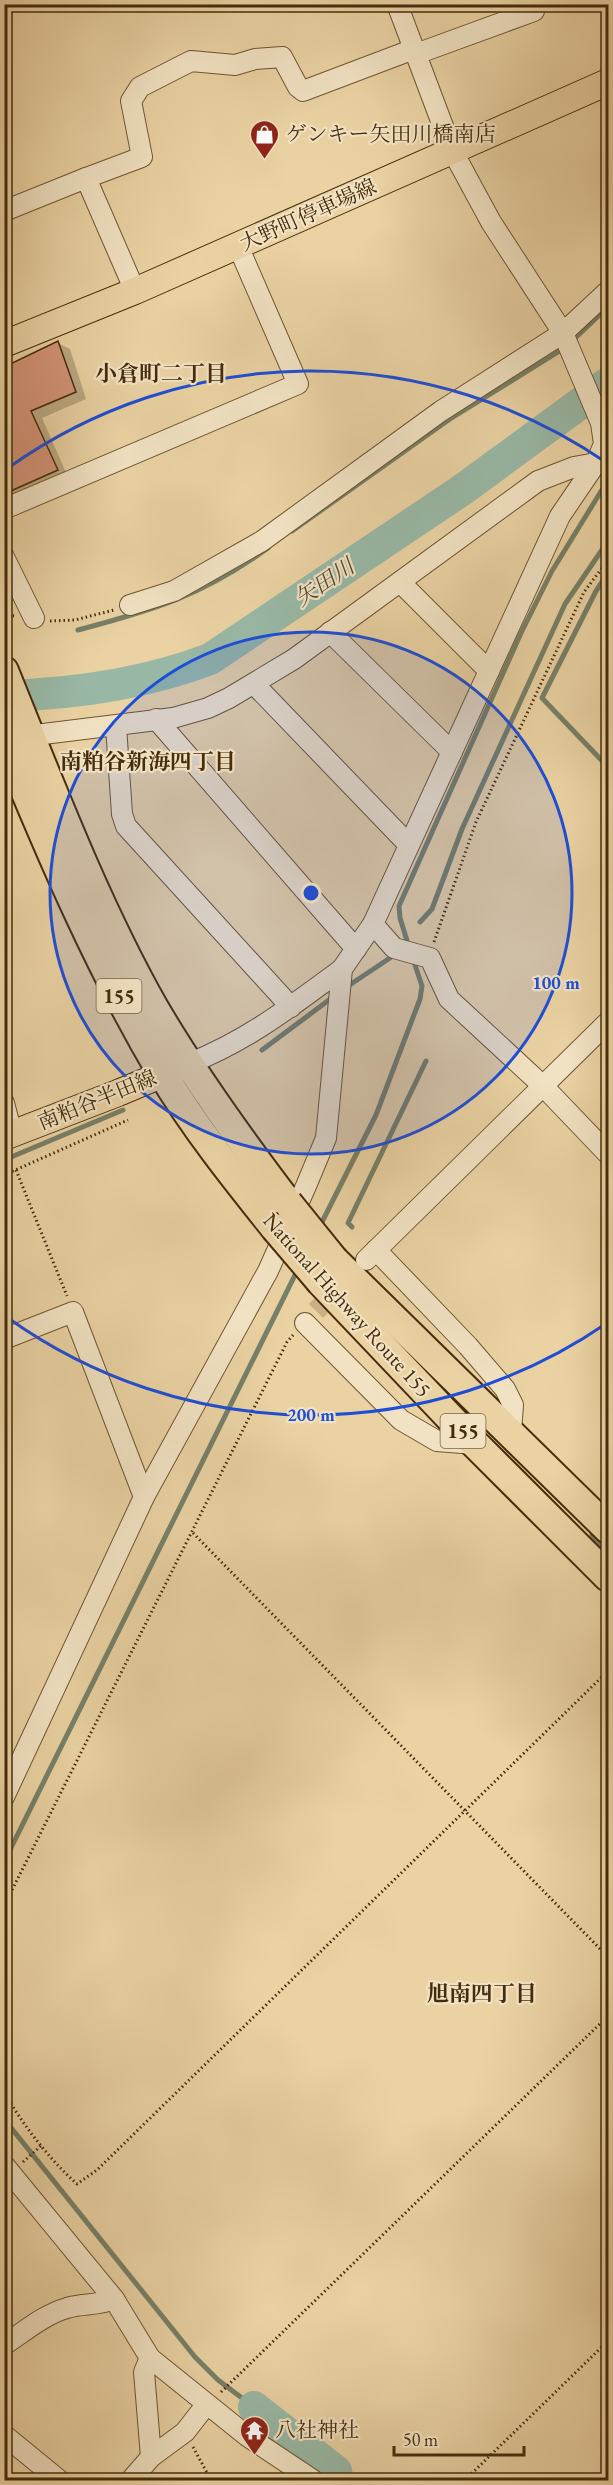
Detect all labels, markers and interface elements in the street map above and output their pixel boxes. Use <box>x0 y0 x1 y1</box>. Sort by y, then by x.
shop icon: ゲンキー矢田川橋南店 <box>249 118 281 160</box>
place label: ゲンキー矢田川橋南店 <box>286 120 496 147</box>
street label: 大野町停車場線 <box>235 172 380 257</box>
district label: 小倉町二丁目 <box>95 359 227 388</box>
water label: 矢田川 <box>289 551 361 613</box>
district label: 南粕谷新海四丁目 <box>60 747 236 776</box>
centre of rings <box>301 883 321 903</box>
text: 100 m <box>532 971 580 994</box>
road number: 155 <box>96 979 142 1013</box>
street label: 南粕谷半田線 <box>33 1063 160 1136</box>
street label: National Highway Route 155 <box>257 1207 437 1402</box>
text: 200 m <box>287 1403 335 1426</box>
road number: 155 <box>440 1414 486 1448</box>
district label: 旭南四丁目 <box>427 1979 537 2008</box>
temple icon: 八社神社 <box>238 2414 270 2456</box>
place label: 八社神社 <box>275 2416 359 2443</box>
scale bar <box>394 2419 524 2457</box>
text: 50 m <box>403 2428 438 2451</box>

